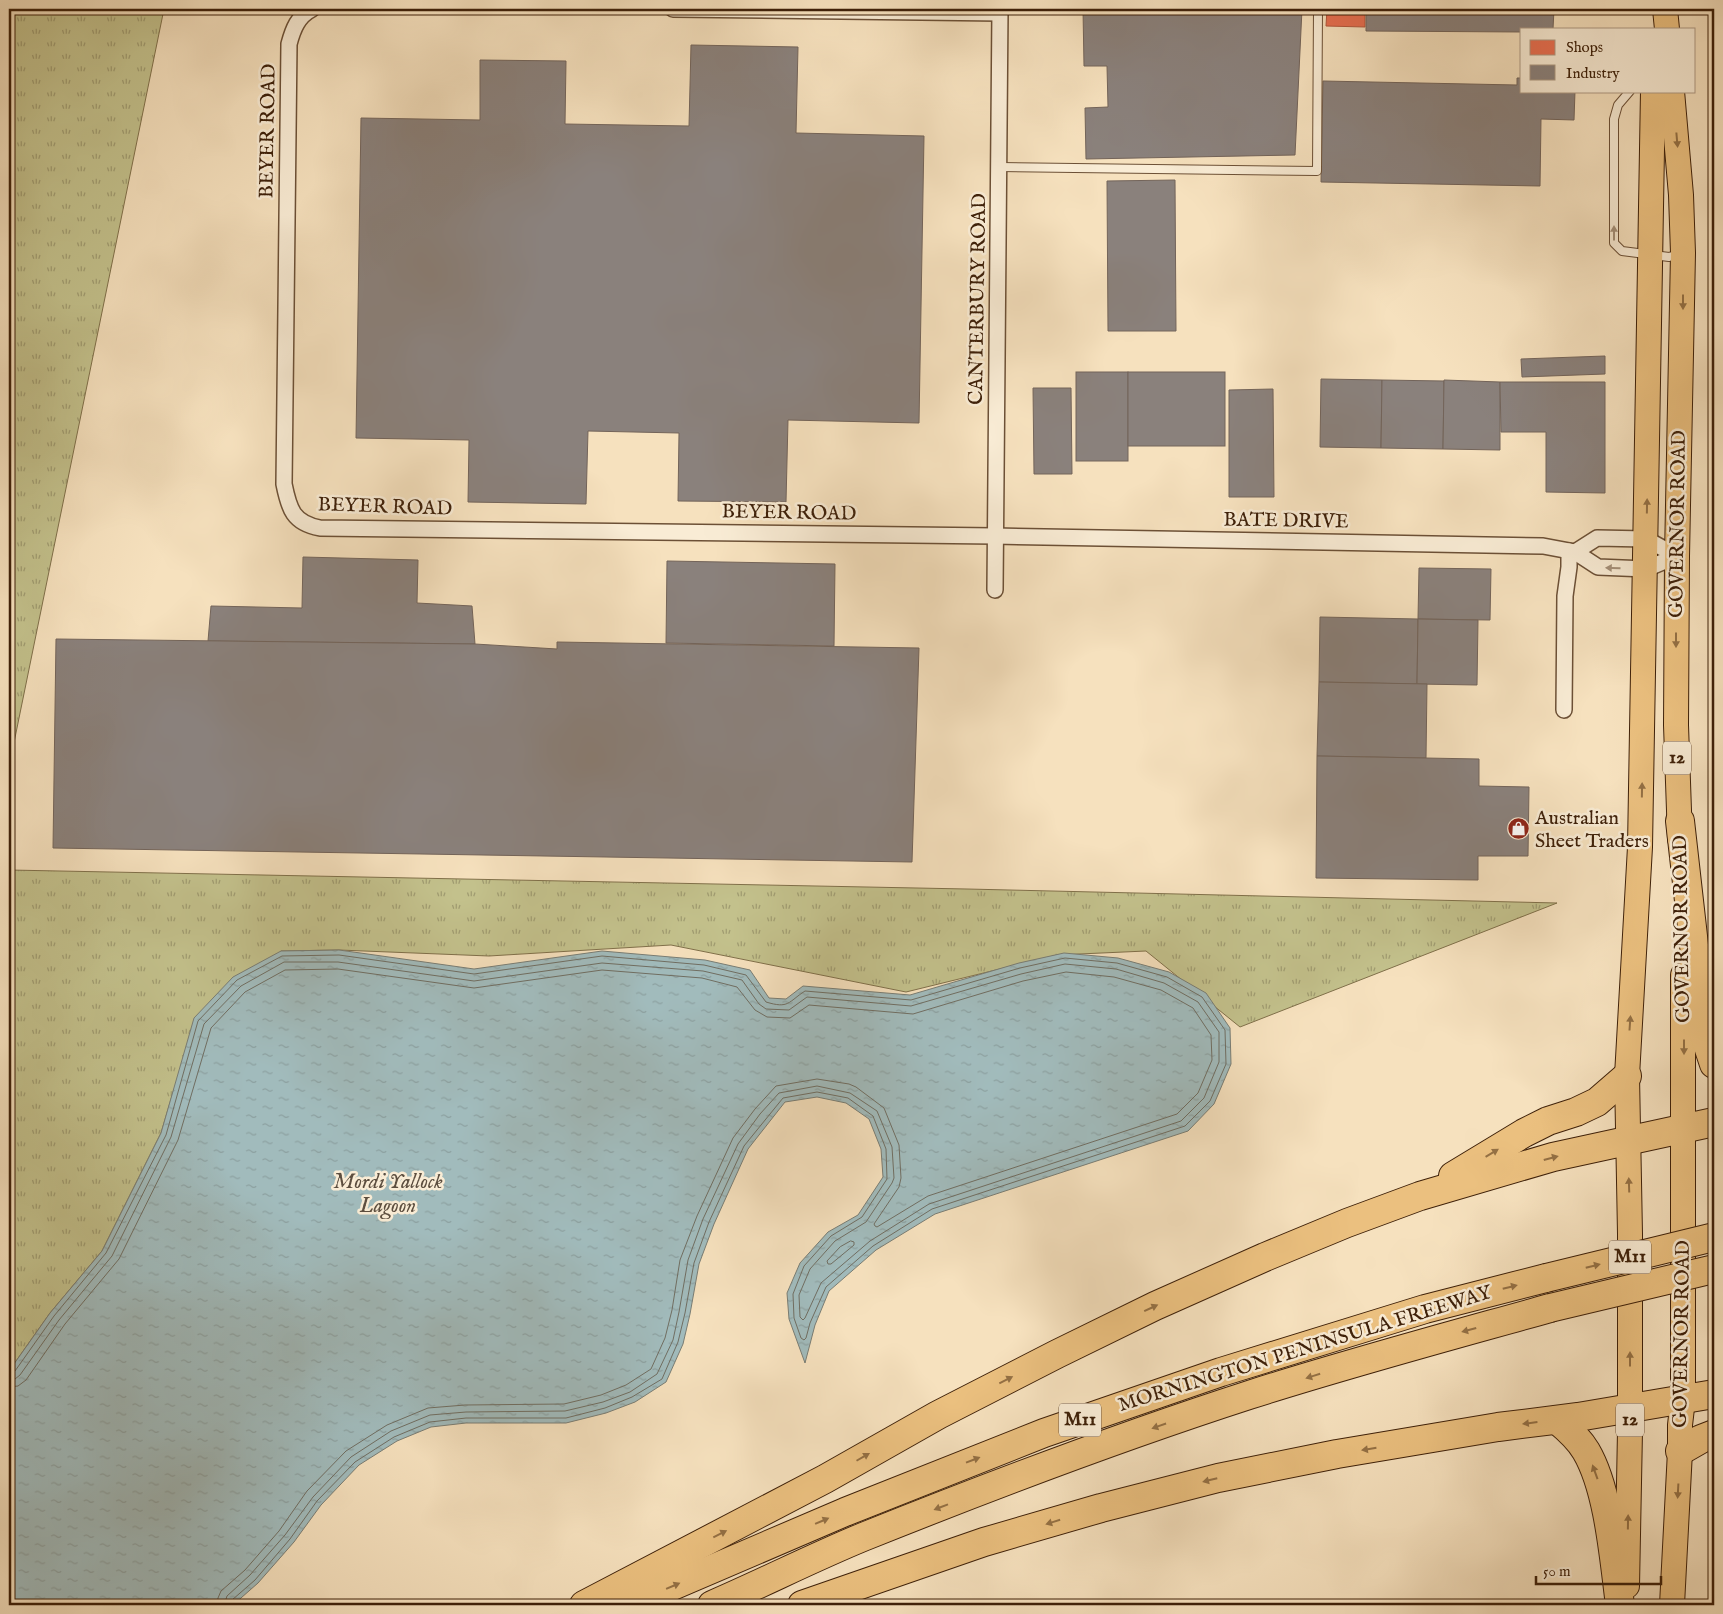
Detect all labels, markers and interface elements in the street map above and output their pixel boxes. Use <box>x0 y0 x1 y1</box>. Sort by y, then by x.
legend <box>1520 28 1696 92</box>
text: Shops <box>1566 38 1603 57</box>
street label: BEYER ROAD <box>254 63 282 199</box>
text: Industry <box>1566 64 1620 83</box>
one-way arrow <box>1673 132 1681 148</box>
street label: CANTERBURY ROAD <box>964 193 992 405</box>
one-way arrow <box>1610 225 1618 241</box>
one-way arrow <box>1679 294 1687 310</box>
street label: GOVERNOR ROAD <box>1664 430 1692 618</box>
street label: BEYER ROAD <box>317 492 453 522</box>
one-way arrow <box>1643 497 1651 513</box>
street label: BEYER ROAD <box>721 499 857 527</box>
street label: BATE DRIVE <box>1223 507 1349 535</box>
one-way arrow <box>1605 564 1621 572</box>
one-way arrow <box>1672 632 1680 648</box>
road number: 12 <box>1663 741 1691 774</box>
one-way arrow <box>1638 782 1646 798</box>
place label: Australian Sheet Traders <box>1534 806 1649 854</box>
shop icon: Australian Sheet Traders <box>1507 817 1531 841</box>
street label: GOVERNOR ROAD <box>1668 835 1696 1023</box>
one-way arrow <box>1627 1014 1635 1030</box>
one-way arrow <box>1680 1039 1688 1055</box>
one-way arrow <box>1485 1149 1498 1158</box>
one-way arrow <box>1543 1154 1558 1162</box>
water label: Mordi Yallock Lagoon <box>333 1169 443 1220</box>
one-way arrow <box>1624 1177 1632 1193</box>
road number: M11 <box>1609 1240 1651 1274</box>
street label: GOVERNOR ROAD <box>1668 1240 1696 1428</box>
one-way arrow <box>1586 1262 1601 1270</box>
street label: MORNINGTON PENINSULA FREEWAY <box>1115 1280 1496 1418</box>
one-way arrow <box>1503 1283 1518 1291</box>
one-way arrow <box>1144 1303 1159 1312</box>
one-way arrow <box>1462 1327 1477 1335</box>
one-way arrow <box>1626 1351 1634 1367</box>
one-way arrow <box>1306 1372 1321 1380</box>
one-way arrow <box>999 1376 1013 1384</box>
road number: M11 <box>1059 1404 1101 1436</box>
road number: 12 <box>1616 1404 1644 1436</box>
one-way arrow <box>1521 1419 1537 1427</box>
one-way arrow <box>1151 1423 1166 1431</box>
one-way arrow <box>1361 1445 1377 1453</box>
one-way arrow <box>856 1453 870 1462</box>
one-way arrow <box>966 1456 981 1464</box>
one-way arrow <box>1591 1464 1598 1479</box>
one-way arrow <box>1202 1476 1217 1484</box>
one-way arrow <box>1674 1484 1682 1500</box>
one-way arrow <box>933 1503 948 1511</box>
one-way arrow <box>1624 1513 1632 1529</box>
one-way arrow <box>815 1517 829 1525</box>
one-way arrow <box>1045 1518 1060 1526</box>
one-way arrow <box>713 1530 727 1538</box>
scale bar <box>1536 1554 1660 1586</box>
text: 50 m <box>1543 1562 1571 1581</box>
one-way arrow <box>666 1581 680 1589</box>

